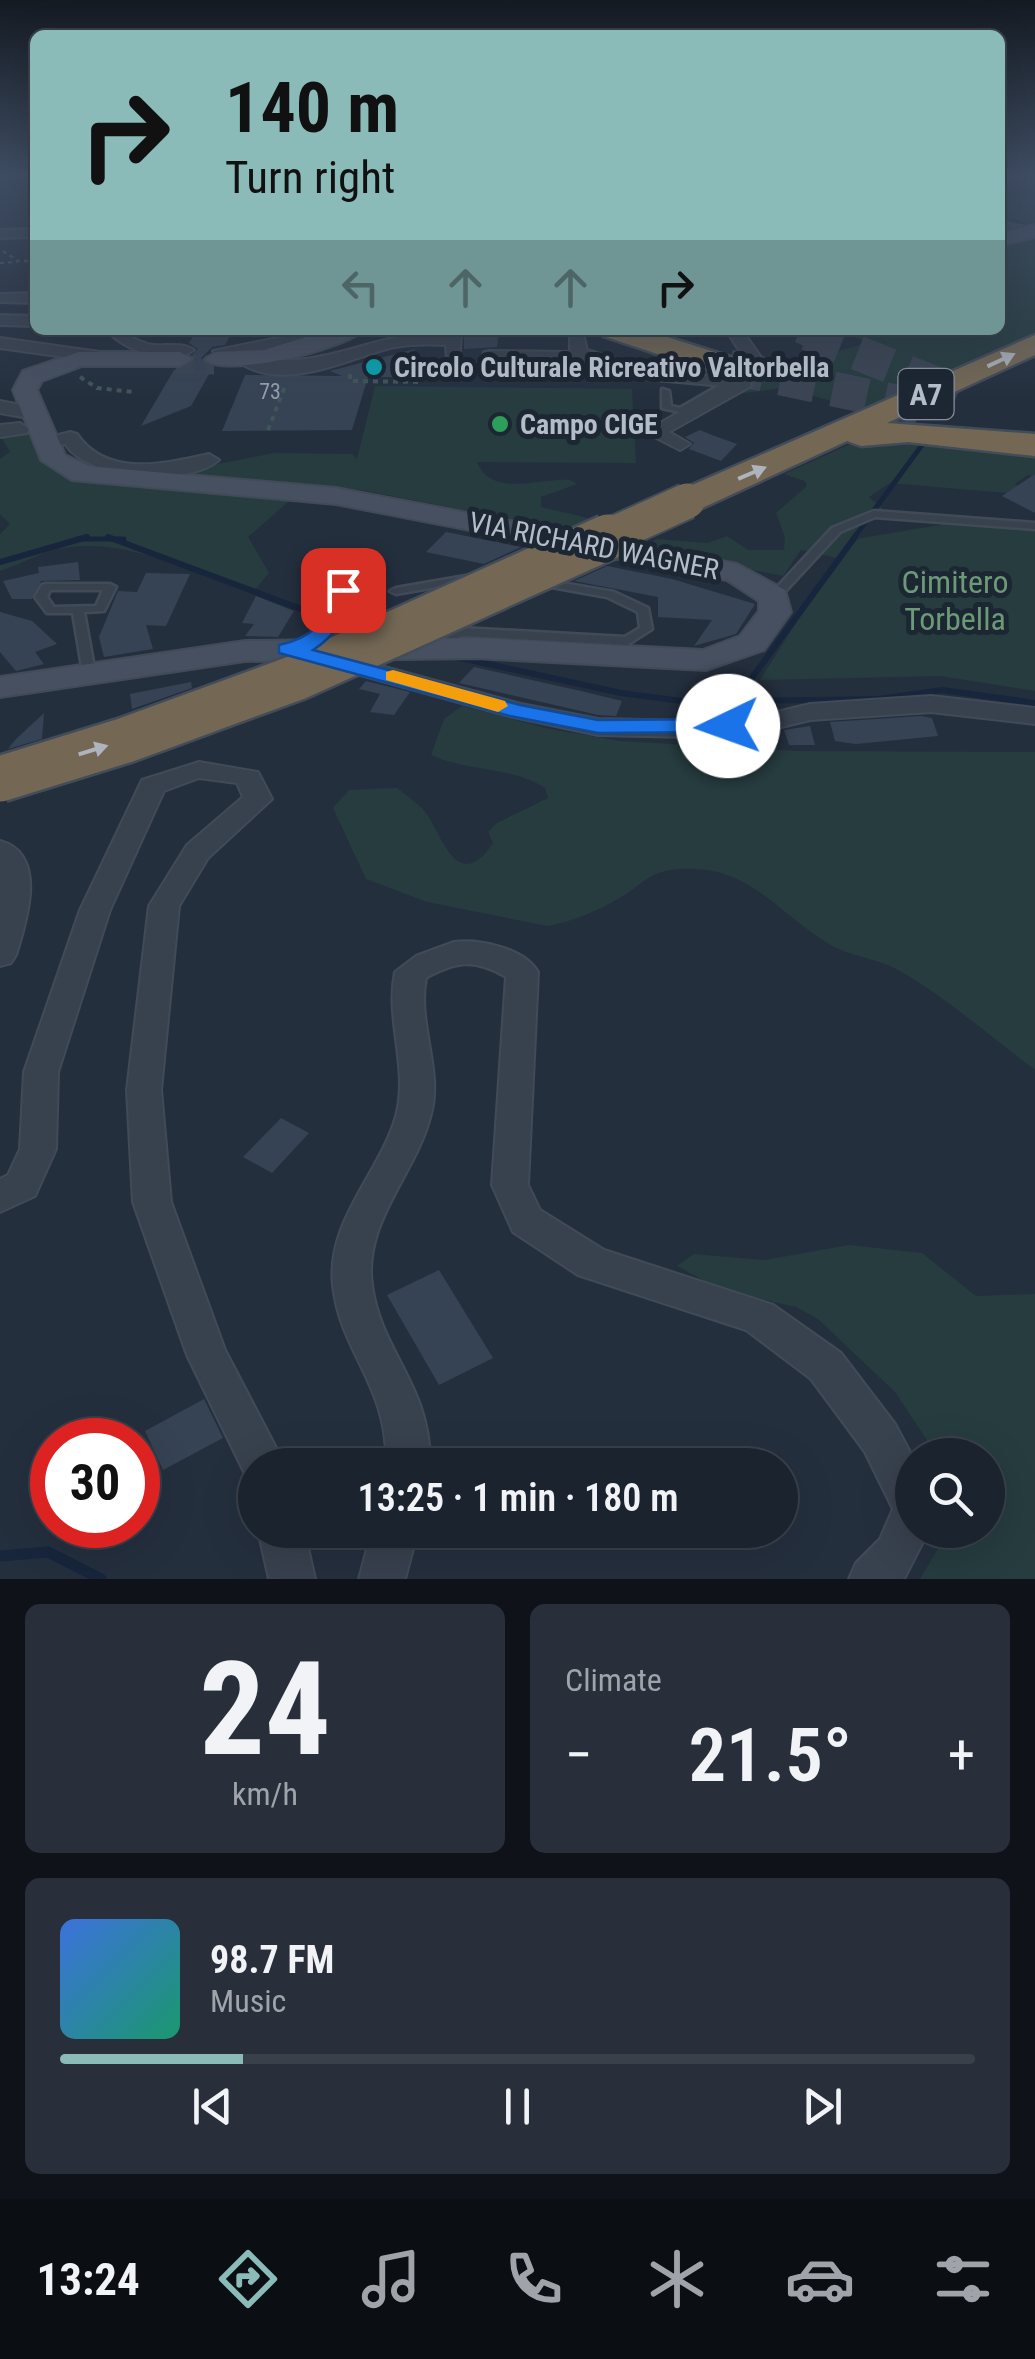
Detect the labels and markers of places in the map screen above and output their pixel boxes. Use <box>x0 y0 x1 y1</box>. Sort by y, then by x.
place label: Circolo Culturale Ricreativo Valtorbella <box>394 351 830 384</box>
marker: Circolo Culturale Ricreativo Valtorbella <box>363 356 385 378</box>
place label: Campo CIGE <box>520 408 658 441</box>
marker: Campo CIGE <box>489 413 511 435</box>
pin <box>301 548 386 633</box>

